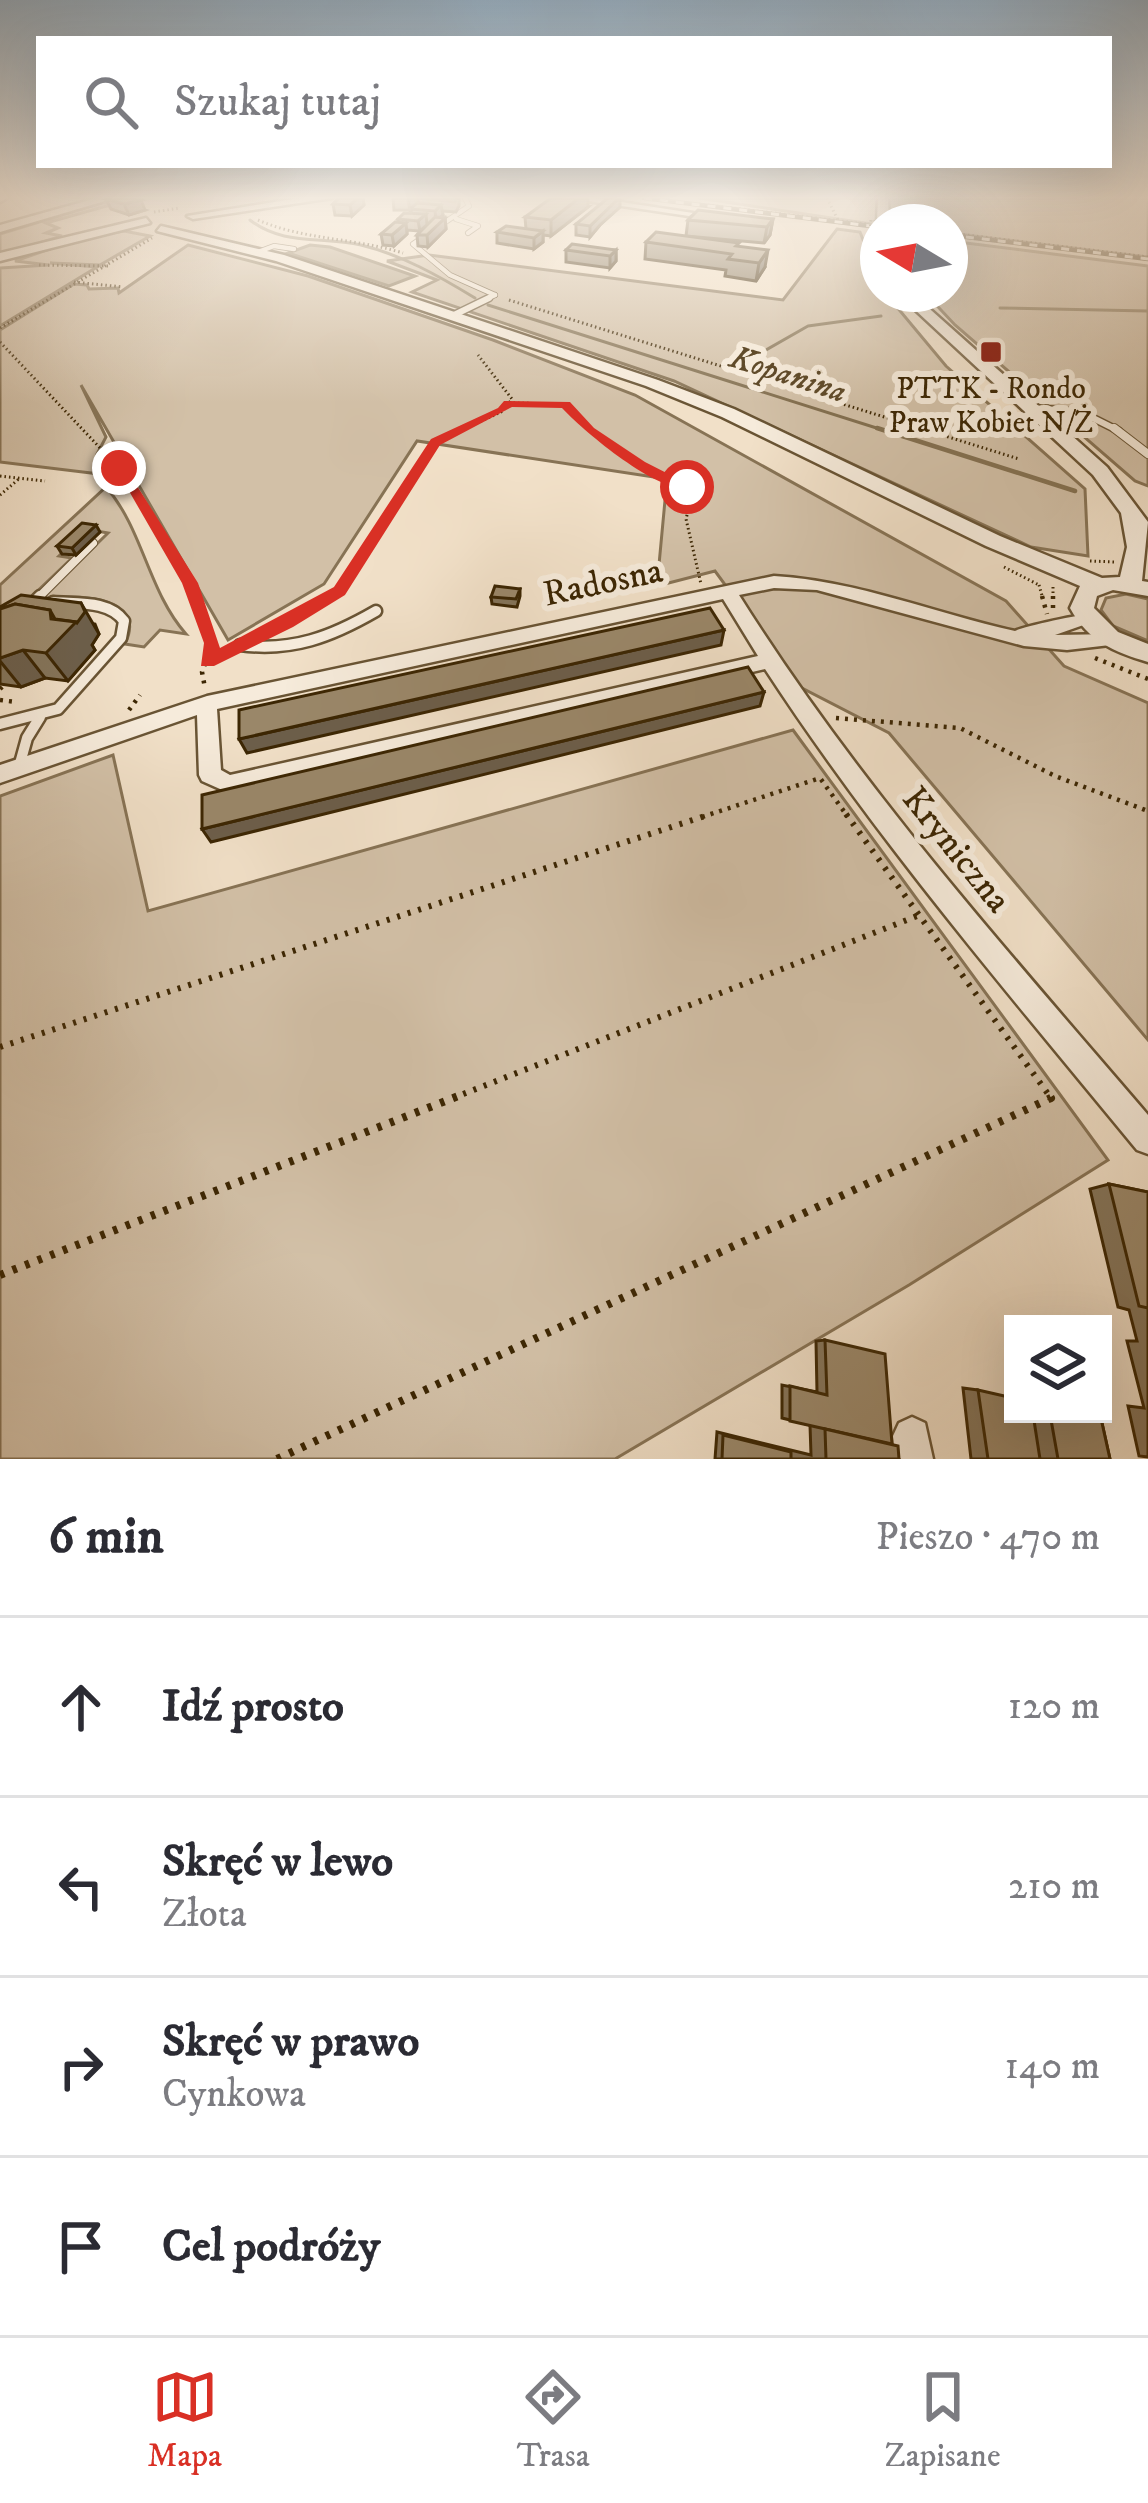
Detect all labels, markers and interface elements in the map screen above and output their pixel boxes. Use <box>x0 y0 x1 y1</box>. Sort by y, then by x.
search box <box>36 36 1112 168</box>
icon: search <box>78 69 144 135</box>
text: Szukaj tutaj <box>174 74 381 130</box>
north arrow <box>860 204 968 312</box>
water label: Kopanina <box>724 337 851 413</box>
marker: PTTK - Rondo Praw Kobiet N/Ż <box>978 339 1004 365</box>
place label: PTTK - Rondo Praw Kobiet N/Ż <box>889 371 1093 442</box>
route end <box>92 441 146 495</box>
route start <box>660 460 714 514</box>
street label: Radosna <box>539 548 667 618</box>
street label: Kryniczna <box>892 778 1021 923</box>
map controls <box>1004 1315 1112 1423</box>
button: layers <box>1004 1315 1112 1423</box>
text: 6 min <box>48 1505 164 1569</box>
text: Pieszo · 470 m <box>876 1513 1100 1562</box>
icon: ahead <box>48 1674 114 1740</box>
text: Idź prosto <box>162 1679 344 1735</box>
text: 120 m <box>1008 1682 1100 1731</box>
text: Skręć w lewo <box>162 1834 393 1890</box>
icon: left <box>48 1854 114 1920</box>
text: 210 m <box>1008 1862 1100 1911</box>
text: Złota <box>162 1890 247 1939</box>
text: Skręć w prawo <box>162 2014 419 2070</box>
icon: right <box>48 2034 114 2100</box>
text: 140 m <box>1005 2042 1100 2091</box>
text: Cynkowa <box>162 2070 306 2119</box>
icon: arrive <box>48 2214 114 2280</box>
text: Cel podróży <box>162 2219 380 2275</box>
tab: Mapa <box>147 2364 222 2477</box>
tab: Trasa <box>517 2364 590 2477</box>
tab: Zapisane <box>884 2364 1001 2477</box>

